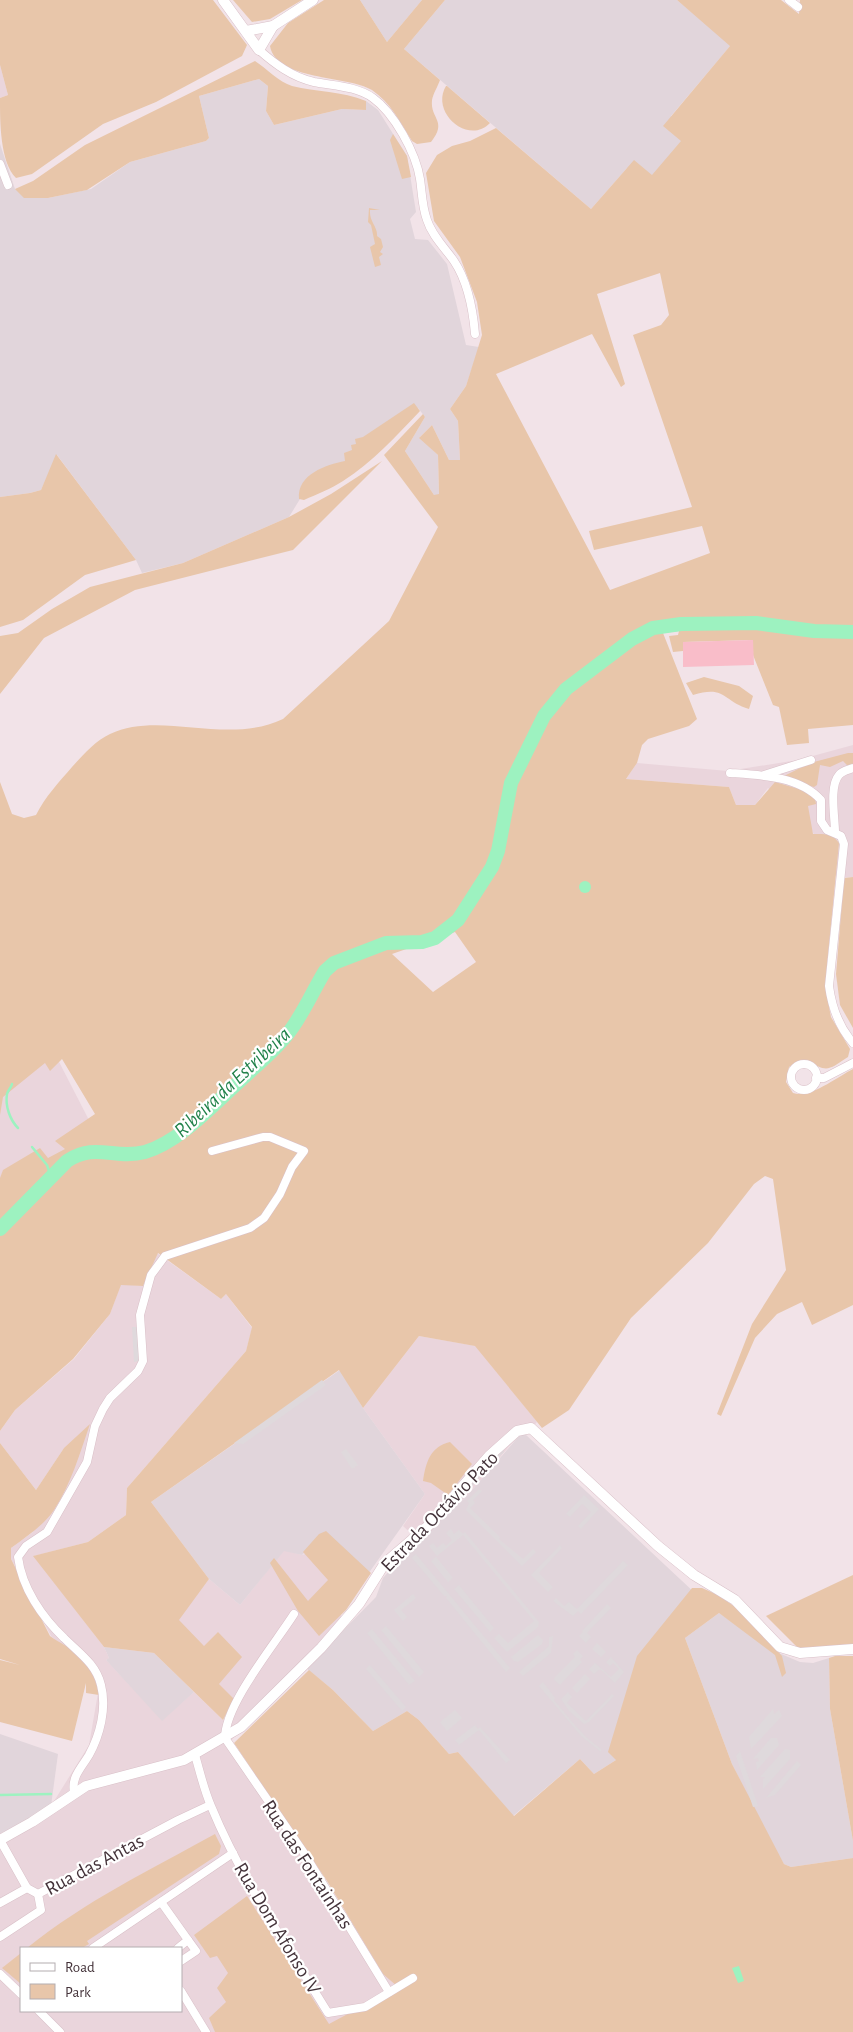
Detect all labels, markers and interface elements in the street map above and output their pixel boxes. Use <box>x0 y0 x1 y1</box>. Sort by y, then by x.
water label: Ribeira da Estribeira <box>170 1023 295 1141</box>
street label: Estrada Octávio Pato <box>377 1448 502 1576</box>
street label: Rua das Fontainhas <box>258 1796 356 1933</box>
street label: Rua das Antas <box>42 1831 147 1899</box>
street label: Rua Dom Afonso IV <box>230 1859 325 1998</box>
legend <box>20 1947 182 2012</box>
text: Road <box>65 1960 95 1975</box>
text: Park <box>65 1985 91 2000</box>

